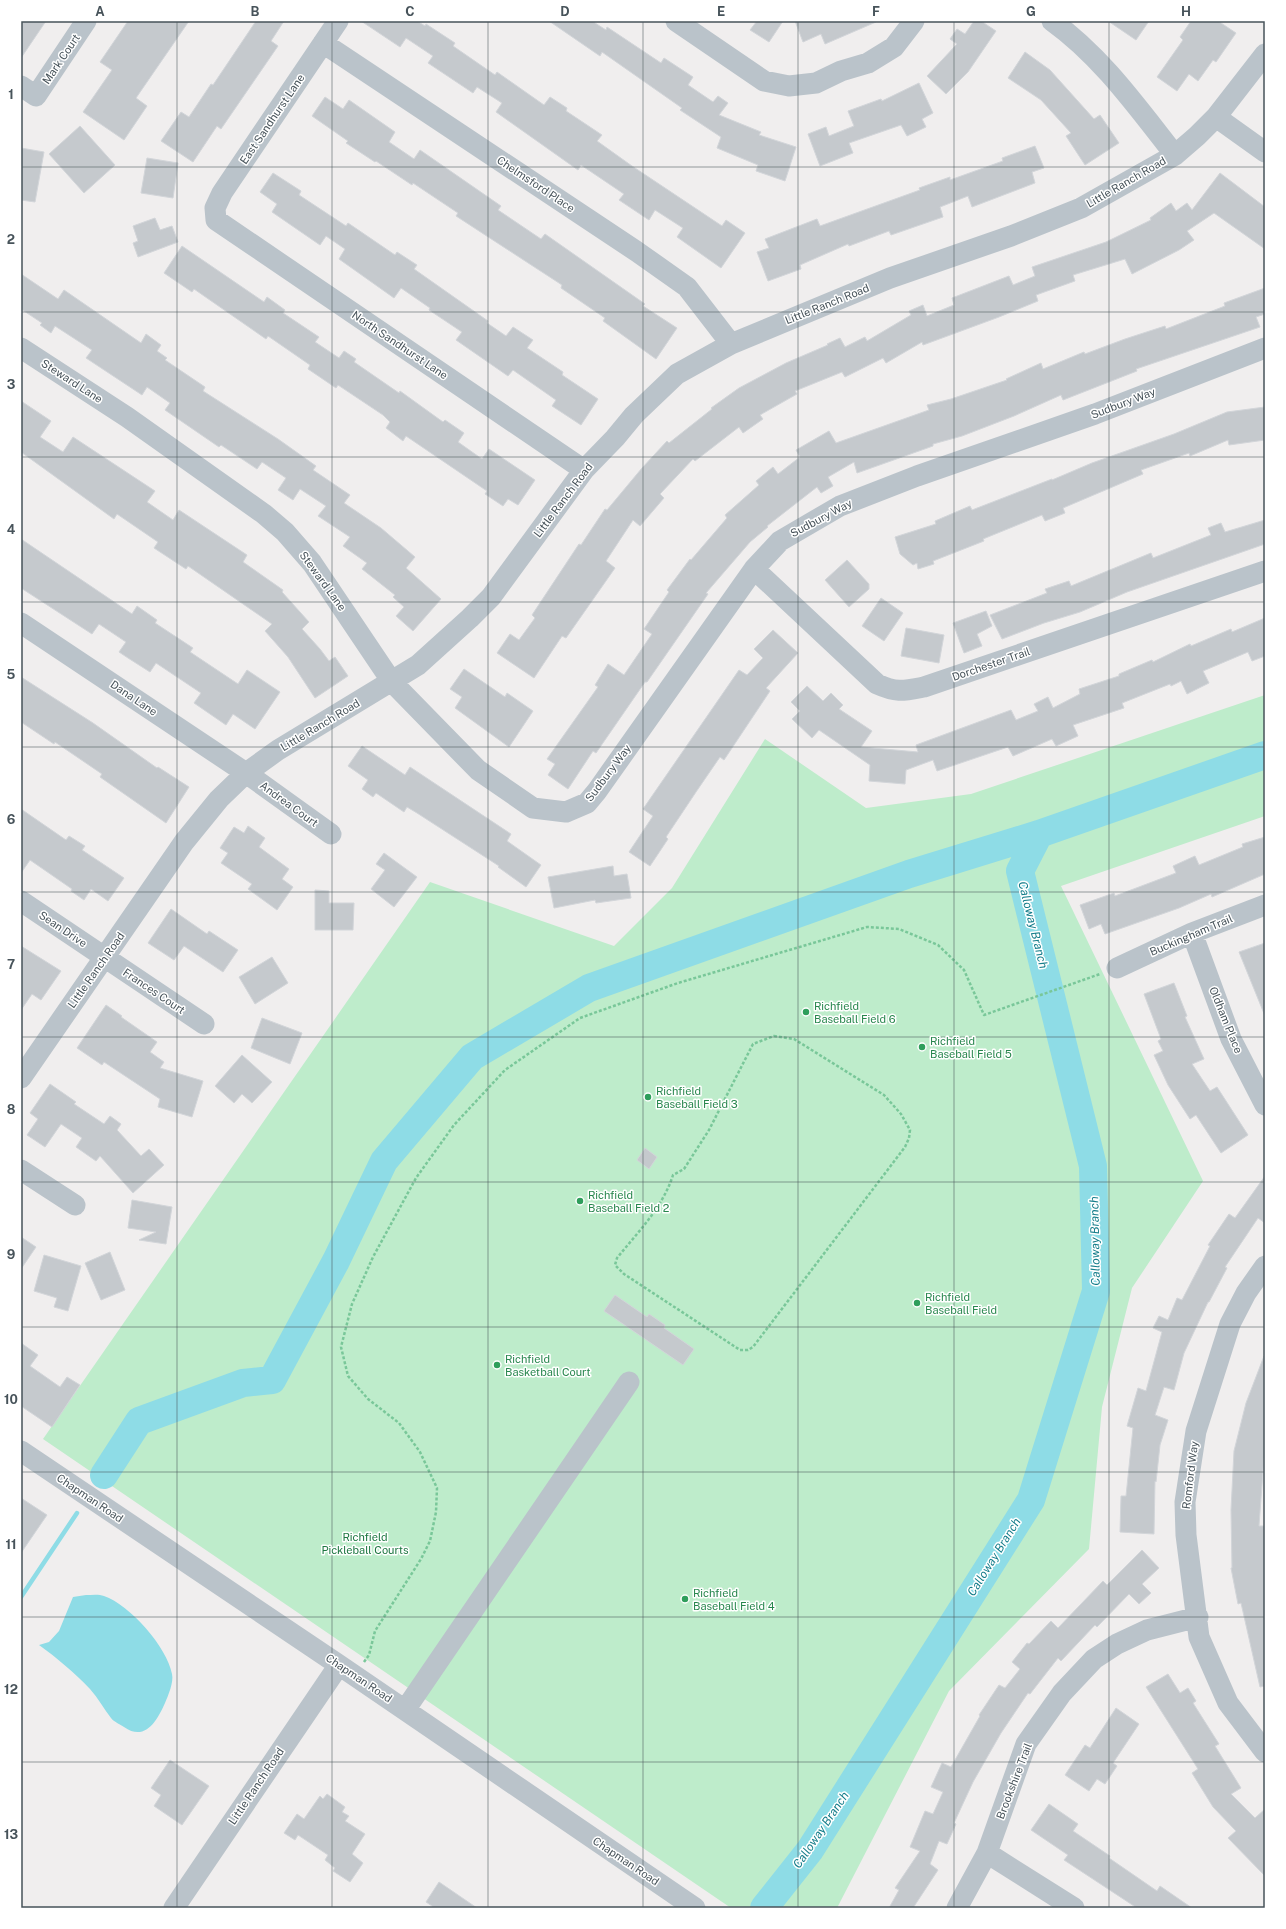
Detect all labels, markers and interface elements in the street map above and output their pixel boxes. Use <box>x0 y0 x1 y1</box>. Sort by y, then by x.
text: A <box>95 4 105 19</box>
text: B <box>251 4 260 19</box>
text: C <box>405 4 415 19</box>
text: D <box>560 4 570 19</box>
text: E <box>717 4 725 19</box>
text: F <box>872 4 880 19</box>
text: G <box>1026 4 1036 19</box>
text: H <box>1181 4 1191 19</box>
street label: Mark Court <box>40 32 82 86</box>
street label: East Sandhurst Lane <box>237 72 307 166</box>
text: 1 <box>8 87 14 102</box>
street label: Chelmsford Place <box>495 154 577 214</box>
street label: Little Ranch Road <box>1084 154 1168 210</box>
text: 2 <box>7 232 15 247</box>
street label: Little Ranch Road <box>783 282 871 326</box>
street label: North Sandhurst Lane <box>350 309 450 381</box>
street label: Steward Lane <box>39 357 105 405</box>
text: 3 <box>7 377 16 392</box>
street label: Sudbury Way <box>1089 385 1157 421</box>
street label: Little Ranch Road <box>531 461 595 539</box>
street label: Sudbury Way <box>788 497 854 539</box>
text: 4 <box>7 522 16 537</box>
street label: Steward Lane <box>297 549 349 613</box>
street label: Dorchester Trail <box>950 645 1032 683</box>
text: 5 <box>7 667 16 682</box>
street label: Dana Lane <box>108 678 160 718</box>
street label: Little Ranch Road <box>278 697 362 753</box>
street label: Sudbury Way <box>583 742 633 804</box>
street label: Andrea Court <box>258 779 320 829</box>
text: 6 <box>7 812 16 827</box>
water label: Calloway Branch <box>1015 880 1051 970</box>
street label: Sean Drive <box>37 909 89 949</box>
street label: Buckingham Trail <box>1148 912 1234 958</box>
street label: Little Ranch Road <box>65 930 127 1010</box>
text: 7 <box>7 957 15 972</box>
street label: Frances Court <box>121 966 187 1016</box>
street label: Oldham Place <box>1207 985 1245 1055</box>
place label: Richfield Baseball Field 6 <box>814 1000 896 1025</box>
marker: Richfield Baseball Field 6 <box>801 1007 811 1017</box>
place label: Richfield Baseball Field 5 <box>930 1035 1012 1060</box>
marker: Richfield Baseball Field 5 <box>917 1042 927 1052</box>
place label: Richfield Baseball Field 3 <box>656 1085 738 1110</box>
marker: Richfield Baseball Field 3 <box>643 1092 653 1102</box>
text: 8 <box>7 1102 16 1117</box>
place label: Richfield Baseball Field 2 <box>588 1189 670 1214</box>
marker: Richfield Baseball Field 2 <box>575 1196 585 1206</box>
water label: Calloway Branch <box>1087 1196 1103 1286</box>
text: 9 <box>7 1247 15 1262</box>
place label: Richfield Baseball Field <box>925 1291 997 1316</box>
marker: Richfield Baseball Field <box>912 1298 922 1308</box>
place label: Richfield Basketball Court <box>505 1353 591 1378</box>
marker: Richfield Basketball Court <box>492 1360 502 1370</box>
text: 10 <box>4 1392 18 1407</box>
street label: Romford Way <box>1180 1440 1200 1510</box>
street label: Chapman Road <box>55 1471 125 1525</box>
water label: Calloway Branch <box>964 1515 1024 1599</box>
park label: Richfield Pickleball Courts <box>321 1531 409 1556</box>
text: 11 <box>5 1537 17 1552</box>
place label: Richfield Baseball Field 4 <box>693 1587 775 1612</box>
marker: Richfield Baseball Field 4 <box>680 1594 690 1604</box>
street label: Chapman Road <box>324 1651 394 1705</box>
text: 12 <box>4 1682 18 1697</box>
street label: Brookshire Trail <box>994 1741 1034 1821</box>
street label: Little Ranch Road <box>226 1745 286 1827</box>
water label: Calloway Branch <box>790 1789 852 1871</box>
text: 13 <box>4 1827 18 1842</box>
street label: Chapman Road <box>591 1834 661 1888</box>

